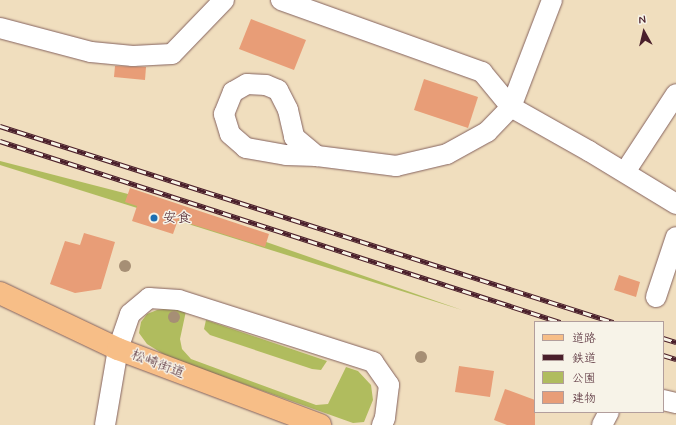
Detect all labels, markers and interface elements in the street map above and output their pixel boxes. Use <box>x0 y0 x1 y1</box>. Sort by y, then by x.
north arrow <box>624 12 664 52</box>
text: N <box>638 13 647 28</box>
place label: 安食 <box>163 210 191 226</box>
marker: 安食 <box>148 212 160 224</box>
legend <box>534 321 664 413</box>
text: 道路 <box>572 331 596 347</box>
street label: 松崎街道 <box>129 346 187 382</box>
text: 鉄道 <box>572 351 596 367</box>
text: 公園 <box>572 371 596 387</box>
text: 建物 <box>572 391 596 407</box>

